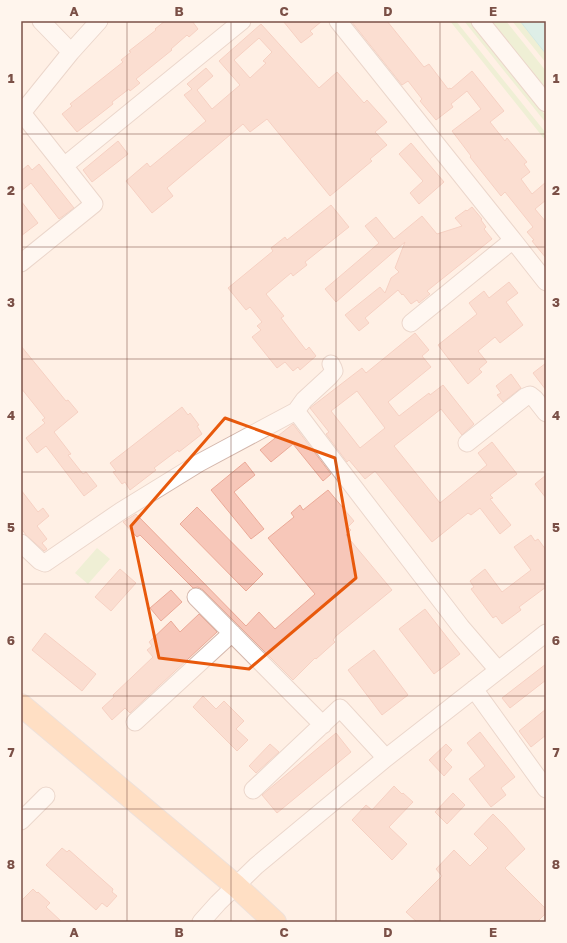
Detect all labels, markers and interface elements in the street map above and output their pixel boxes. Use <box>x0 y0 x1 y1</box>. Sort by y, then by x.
text: A <box>69 3 79 19</box>
text: B <box>174 3 184 19</box>
text: C <box>279 3 289 19</box>
text: D <box>383 3 393 19</box>
text: E <box>489 3 497 19</box>
text: 1 <box>8 70 15 86</box>
text: 1 <box>553 70 560 86</box>
text: 2 <box>7 182 15 198</box>
text: 2 <box>552 182 560 198</box>
text: 3 <box>7 294 15 310</box>
text: 3 <box>552 294 560 310</box>
text: 4 <box>7 407 15 423</box>
text: 4 <box>552 407 560 423</box>
text: 5 <box>7 519 15 535</box>
text: 5 <box>552 519 560 535</box>
text: 6 <box>7 632 15 648</box>
text: 6 <box>552 632 560 648</box>
text: 7 <box>7 744 15 760</box>
text: 7 <box>552 744 560 760</box>
text: 8 <box>7 856 15 872</box>
text: 8 <box>552 856 560 872</box>
text: A <box>69 924 79 940</box>
text: B <box>174 924 184 940</box>
text: C <box>279 924 289 940</box>
text: D <box>383 924 393 940</box>
text: E <box>489 924 497 940</box>

